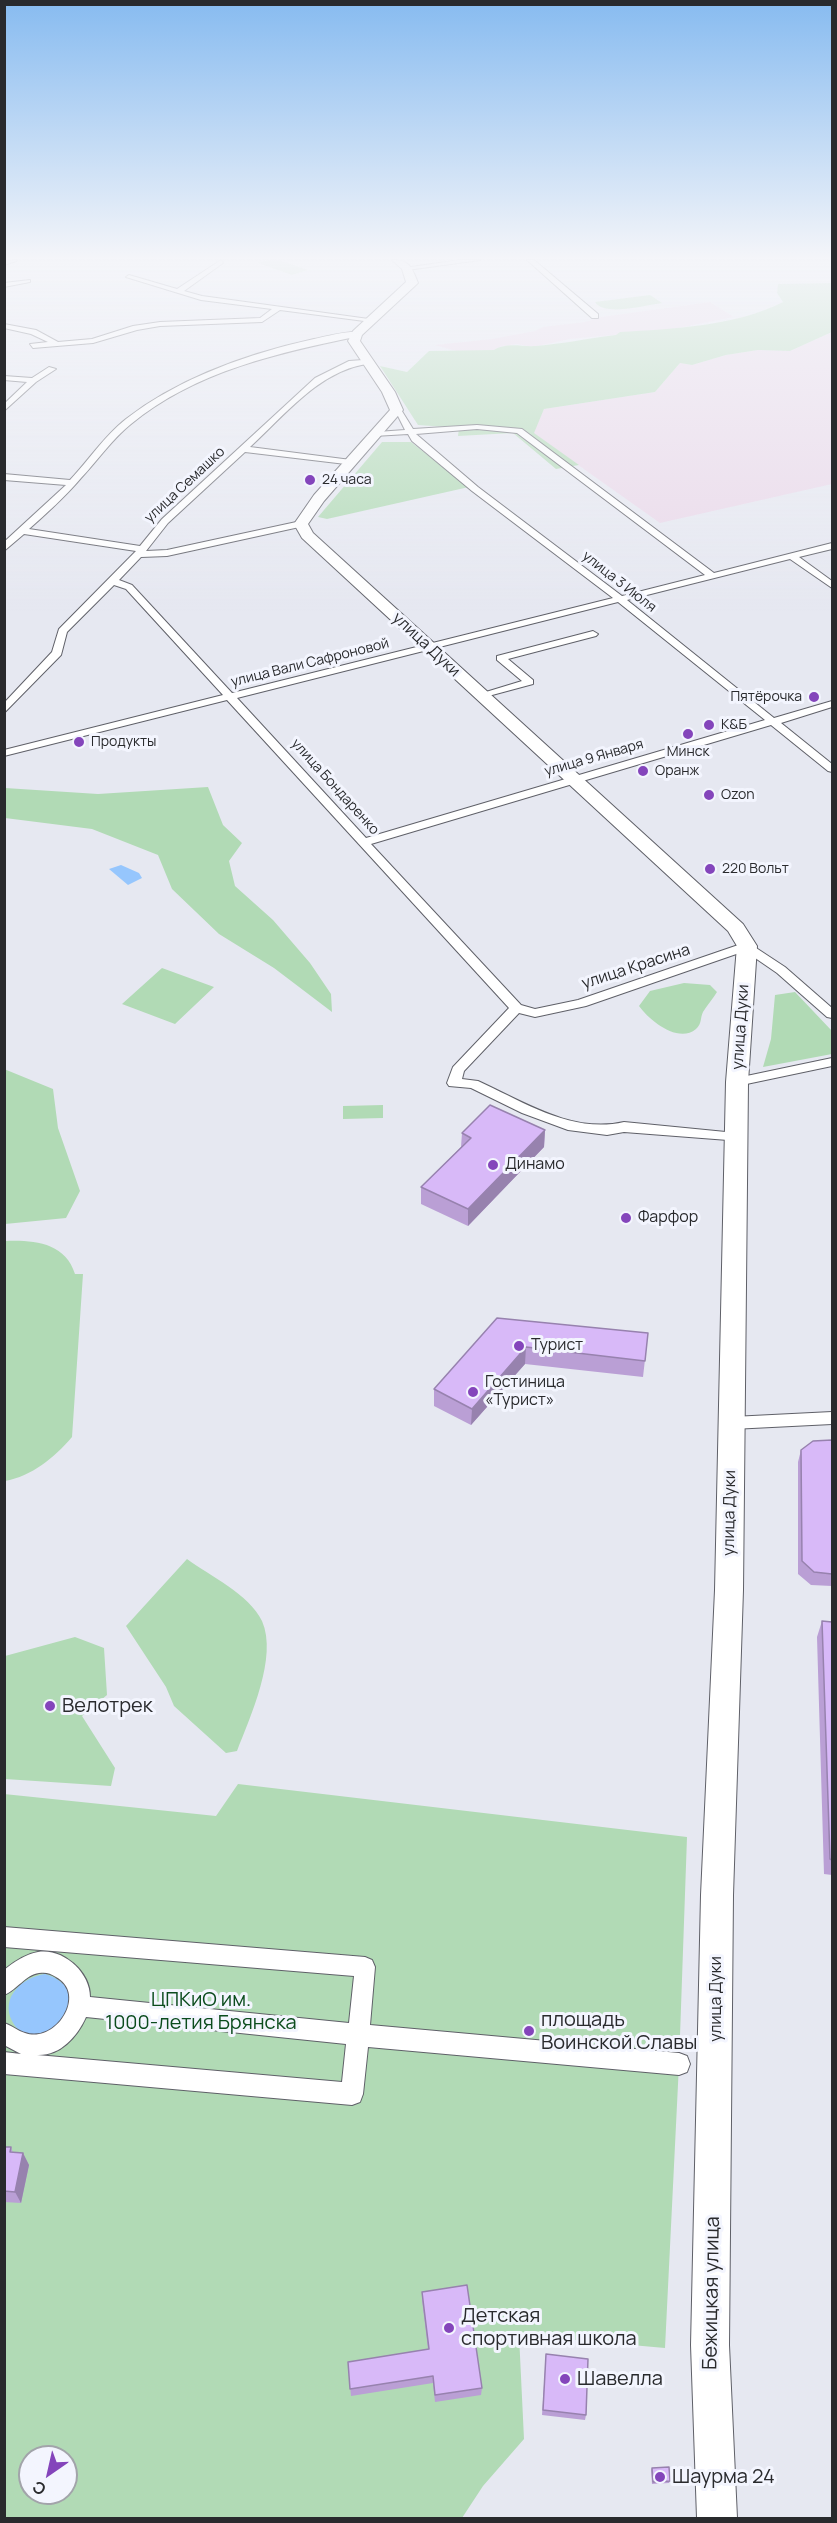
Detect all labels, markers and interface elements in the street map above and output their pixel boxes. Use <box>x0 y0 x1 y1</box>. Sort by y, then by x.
street label: улица Семашко <box>141 444 229 526</box>
place label: 24 часа <box>322 472 372 488</box>
marker: 24 часа <box>303 473 317 487</box>
street label: улица 3 Июля <box>579 548 659 616</box>
street label: улица Дуки <box>388 609 464 681</box>
street label: улица Вали Сафроновой <box>229 635 391 691</box>
place label: Пятёрочка <box>730 689 802 705</box>
marker: Пятёрочка <box>807 690 821 704</box>
place label: К&Б <box>721 717 747 733</box>
marker: К&Б <box>702 718 716 732</box>
marker: Минск <box>681 727 695 741</box>
place label: Продукты <box>91 734 156 750</box>
marker: Продукты <box>72 735 86 749</box>
street label: улица Бондаренко <box>287 736 383 838</box>
street label: улица 9 Января <box>543 736 645 780</box>
place label: Минск <box>667 744 709 760</box>
place label: Оранж <box>655 763 699 779</box>
marker: Оранж <box>636 764 650 778</box>
place label: Ozon <box>721 787 755 803</box>
marker: Ozon <box>702 788 716 802</box>
place label: 220 Вольт <box>722 861 789 877</box>
marker: 220 Вольт <box>703 862 717 876</box>
street label: улица Красина <box>580 940 692 994</box>
street label: улица Дуки <box>728 984 754 1070</box>
place label: Динамо <box>505 1155 565 1175</box>
marker: Динамо <box>486 1158 500 1172</box>
place label: Фарфор <box>638 1208 698 1228</box>
marker: Фарфор <box>619 1211 633 1225</box>
place label: Турист <box>531 1336 583 1356</box>
marker: Турист <box>512 1339 526 1353</box>
place label: Гостиница «Турист» <box>485 1373 565 1411</box>
marker: Гостиница «Турист» <box>466 1385 480 1399</box>
street label: улица Дуки <box>720 1470 740 1556</box>
place label: Велотрек <box>62 1694 153 1718</box>
marker: Велотрек <box>43 1699 57 1713</box>
street label: улица Дуки <box>707 1956 727 2042</box>
park label: ЦПКиО им. 1000-летия Брянска <box>105 1988 297 2035</box>
place label: площадь Воинской Славы <box>541 2008 697 2055</box>
marker: площадь Воинской Славы <box>522 2024 536 2038</box>
street label: Бежицкая улица <box>699 2216 725 2370</box>
place label: Детская спортивная школа <box>461 2304 637 2351</box>
marker: Детская спортивная школа <box>442 2321 456 2335</box>
place label: Шавелла <box>577 2367 663 2391</box>
marker: Шавелла <box>558 2372 572 2386</box>
north arrow <box>18 2445 78 2505</box>
place label: Шаурма 24 <box>672 2465 775 2489</box>
marker: Шаурма 24 <box>653 2470 667 2484</box>
text: С <box>28 2476 50 2501</box>

